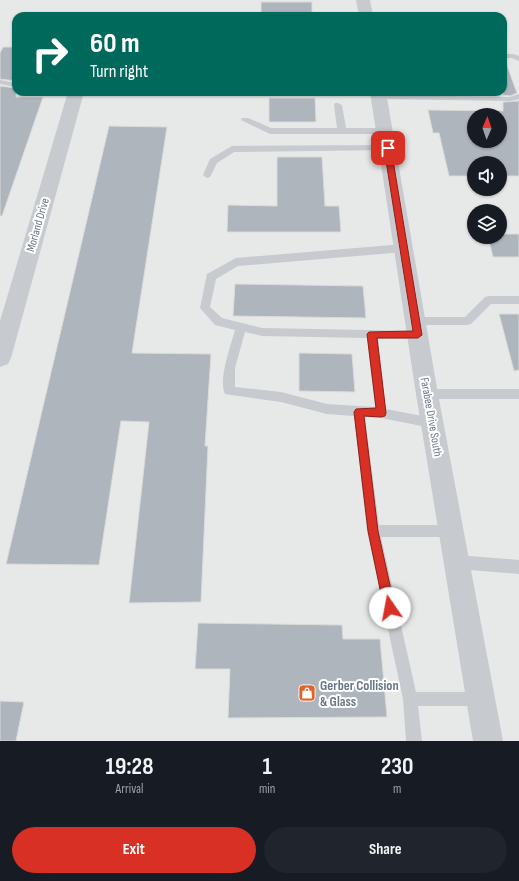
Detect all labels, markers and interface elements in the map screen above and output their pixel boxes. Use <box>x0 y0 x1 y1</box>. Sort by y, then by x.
text: 60 m <box>90 27 139 60</box>
icon: right <box>24 28 76 80</box>
text: Turn right <box>90 61 148 82</box>
north arrow <box>467 108 507 148</box>
map controls <box>467 108 507 244</box>
pin <box>371 131 405 165</box>
icon: arrive <box>377 137 399 159</box>
button: sound <box>467 156 507 196</box>
street label: Morland Drive <box>23 196 53 254</box>
button: layers <box>467 204 507 244</box>
street label: Farabee Drive South <box>417 376 445 458</box>
position arrow <box>369 587 411 629</box>
place label: Gerber Collision & Glass <box>320 677 399 710</box>
shop icon: Gerber Collision & Glass <box>297 683 317 703</box>
text: 19:28 <box>105 752 153 781</box>
text: 1 <box>262 752 272 781</box>
text: 230 <box>381 752 413 781</box>
text: Arrival <box>116 781 143 797</box>
text: min <box>259 781 275 797</box>
text: m <box>393 781 401 797</box>
button: Exit <box>12 827 256 873</box>
button: Share <box>264 827 507 873</box>

